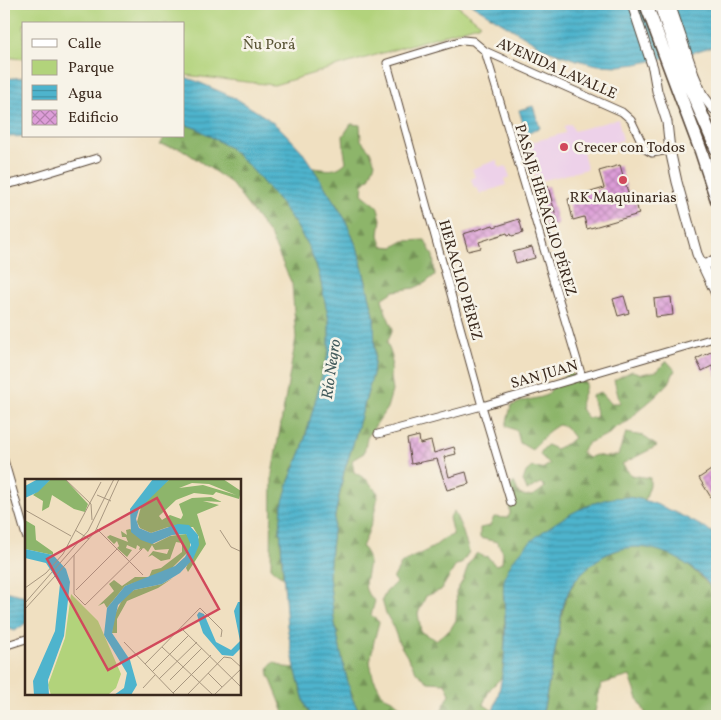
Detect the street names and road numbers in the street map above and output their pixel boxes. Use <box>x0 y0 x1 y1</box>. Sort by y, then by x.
street label: AVENIDA LAVALLE <box>493 33 620 105</box>
street label: PASAJE HERACLIO PÉREZ <box>508 122 581 299</box>
street label: HERACLIO PÉREZ <box>432 218 487 343</box>
street label: SAN JUAN <box>508 356 581 395</box>

